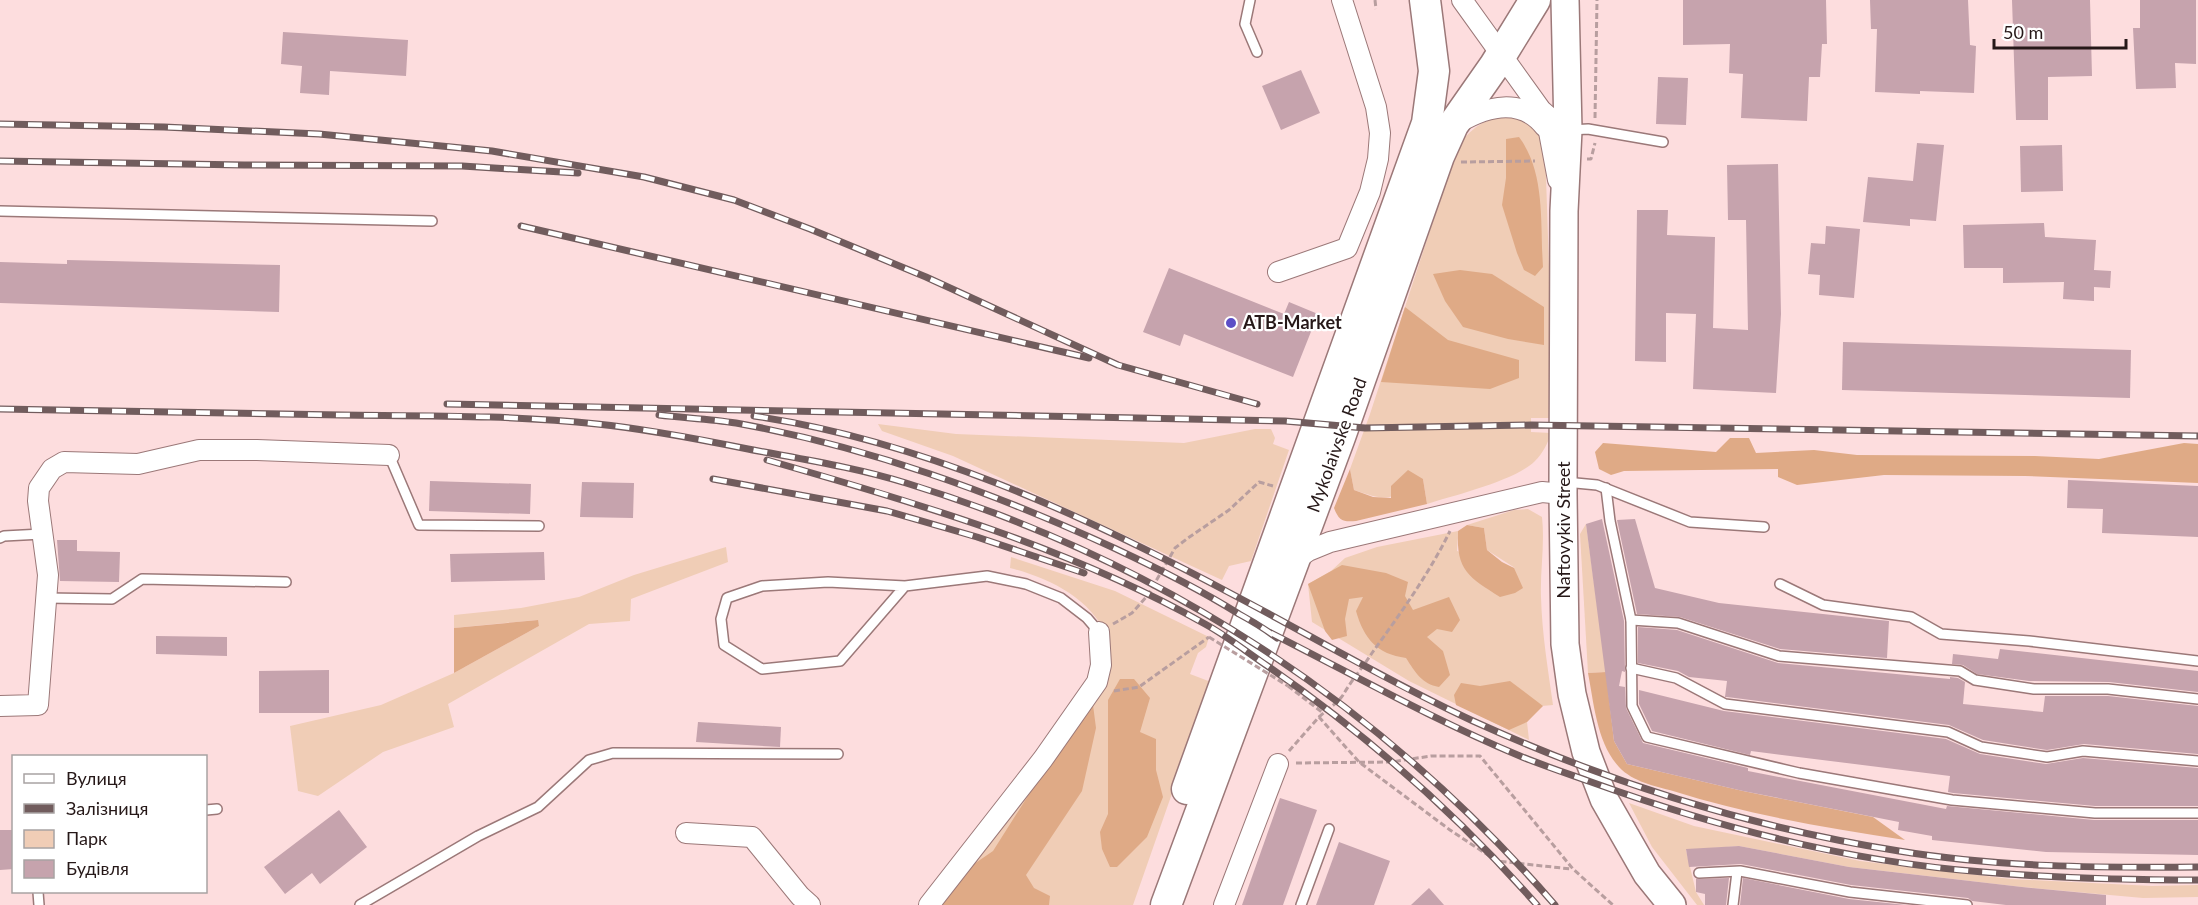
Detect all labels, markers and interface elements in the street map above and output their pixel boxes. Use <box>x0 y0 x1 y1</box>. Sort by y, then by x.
scale bar <box>1994 12 2126 50</box>
text: 50 m <box>2003 21 2043 43</box>
place label: ATB-Market <box>1242 311 1342 333</box>
marker: ATB-Market <box>1224 316 1238 330</box>
street label: Mykolaivske Road <box>1301 374 1371 515</box>
street label: Naftovykiv Street <box>1552 461 1574 599</box>
legend <box>12 755 207 893</box>
text: Вулиця <box>66 767 127 789</box>
text: Залізниця <box>66 797 148 819</box>
text: Парк <box>66 827 108 849</box>
text: Будівля <box>66 857 129 879</box>

